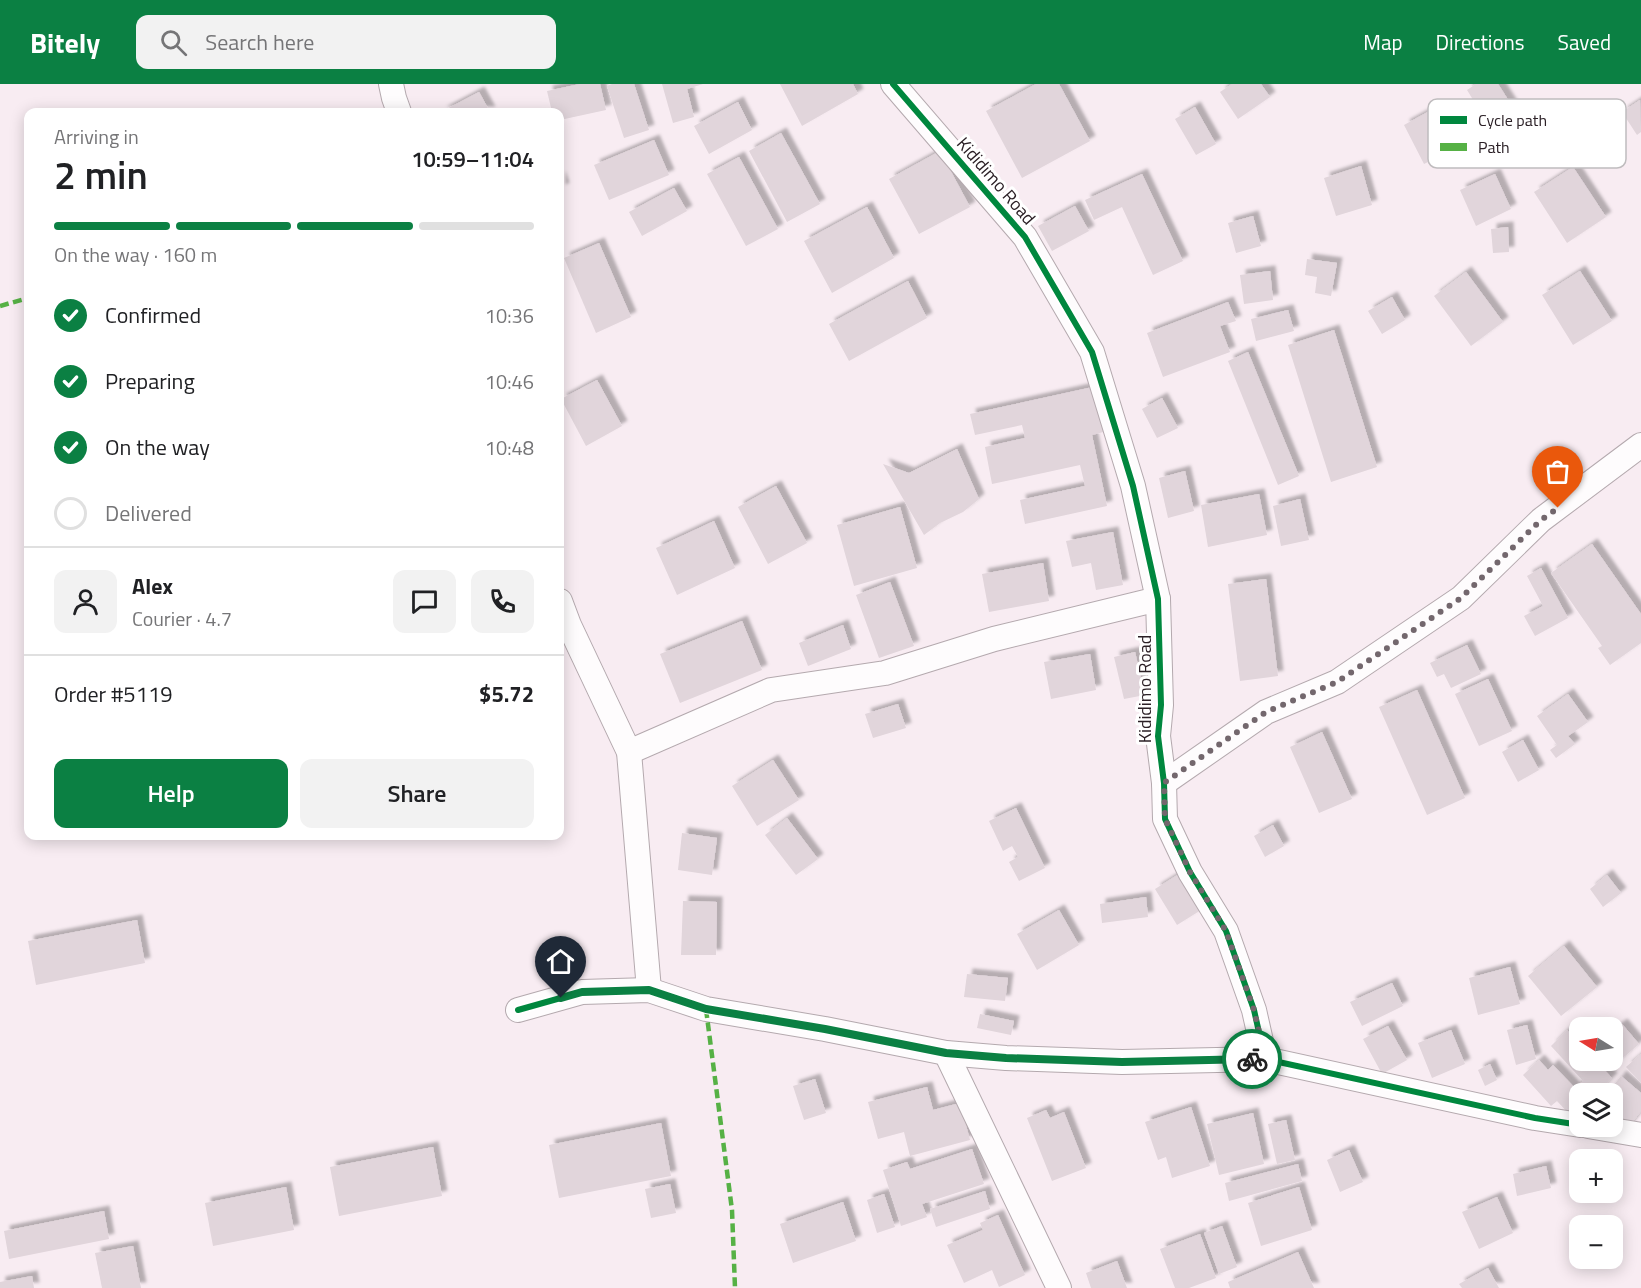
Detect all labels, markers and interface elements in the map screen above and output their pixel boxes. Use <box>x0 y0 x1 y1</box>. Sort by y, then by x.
search box <box>136 15 556 69</box>
text: Bitely <box>30 21 100 64</box>
text: Search here <box>205 25 314 59</box>
icon: search <box>157 26 190 59</box>
text: Map <box>1363 26 1403 58</box>
text: Directions <box>1436 26 1525 58</box>
text: Saved <box>1558 26 1611 58</box>
legend <box>1428 99 1626 168</box>
text: Cycle path <box>1478 108 1547 132</box>
text: Arriving in <box>54 121 139 152</box>
street label: Kididimo Road <box>951 131 1042 231</box>
text: Path <box>1478 135 1510 159</box>
text: 10:59–11:04 <box>411 142 534 176</box>
text: 2 min <box>54 145 148 204</box>
text: On the way · 160 m <box>54 239 217 270</box>
text: Confirmed <box>105 298 201 332</box>
icon: check <box>54 299 87 332</box>
text: 10:36 <box>485 300 534 331</box>
text: Preparing <box>105 364 195 398</box>
icon: check <box>54 365 87 398</box>
text: 10:46 <box>485 366 534 397</box>
text: On the way <box>105 430 210 464</box>
icon: check <box>54 431 87 464</box>
text: 10:48 <box>485 432 534 463</box>
pin <box>1532 446 1583 508</box>
icon: bag <box>1541 455 1574 488</box>
text: Delivered <box>105 496 192 530</box>
text: Alex <box>132 569 173 603</box>
button: person <box>54 570 117 633</box>
button: chat <box>393 570 456 633</box>
button: phone <box>471 570 534 633</box>
text: Courier · 4.7 <box>132 603 232 634</box>
street label: Kididimo Road <box>1131 635 1158 743</box>
text: Order #5119 <box>54 677 173 711</box>
text: $5.72 <box>479 677 534 711</box>
button: Help <box>54 759 288 828</box>
button: Share <box>300 759 534 828</box>
pin <box>535 936 586 998</box>
icon: home <box>544 945 577 978</box>
north arrow <box>1569 1017 1623 1071</box>
map controls <box>1569 1017 1623 1269</box>
courier <box>1222 1029 1282 1089</box>
icon: bike <box>1236 1043 1269 1076</box>
button: layers <box>1569 1083 1623 1137</box>
button: + <box>1569 1149 1623 1203</box>
button: − <box>1569 1215 1623 1269</box>

